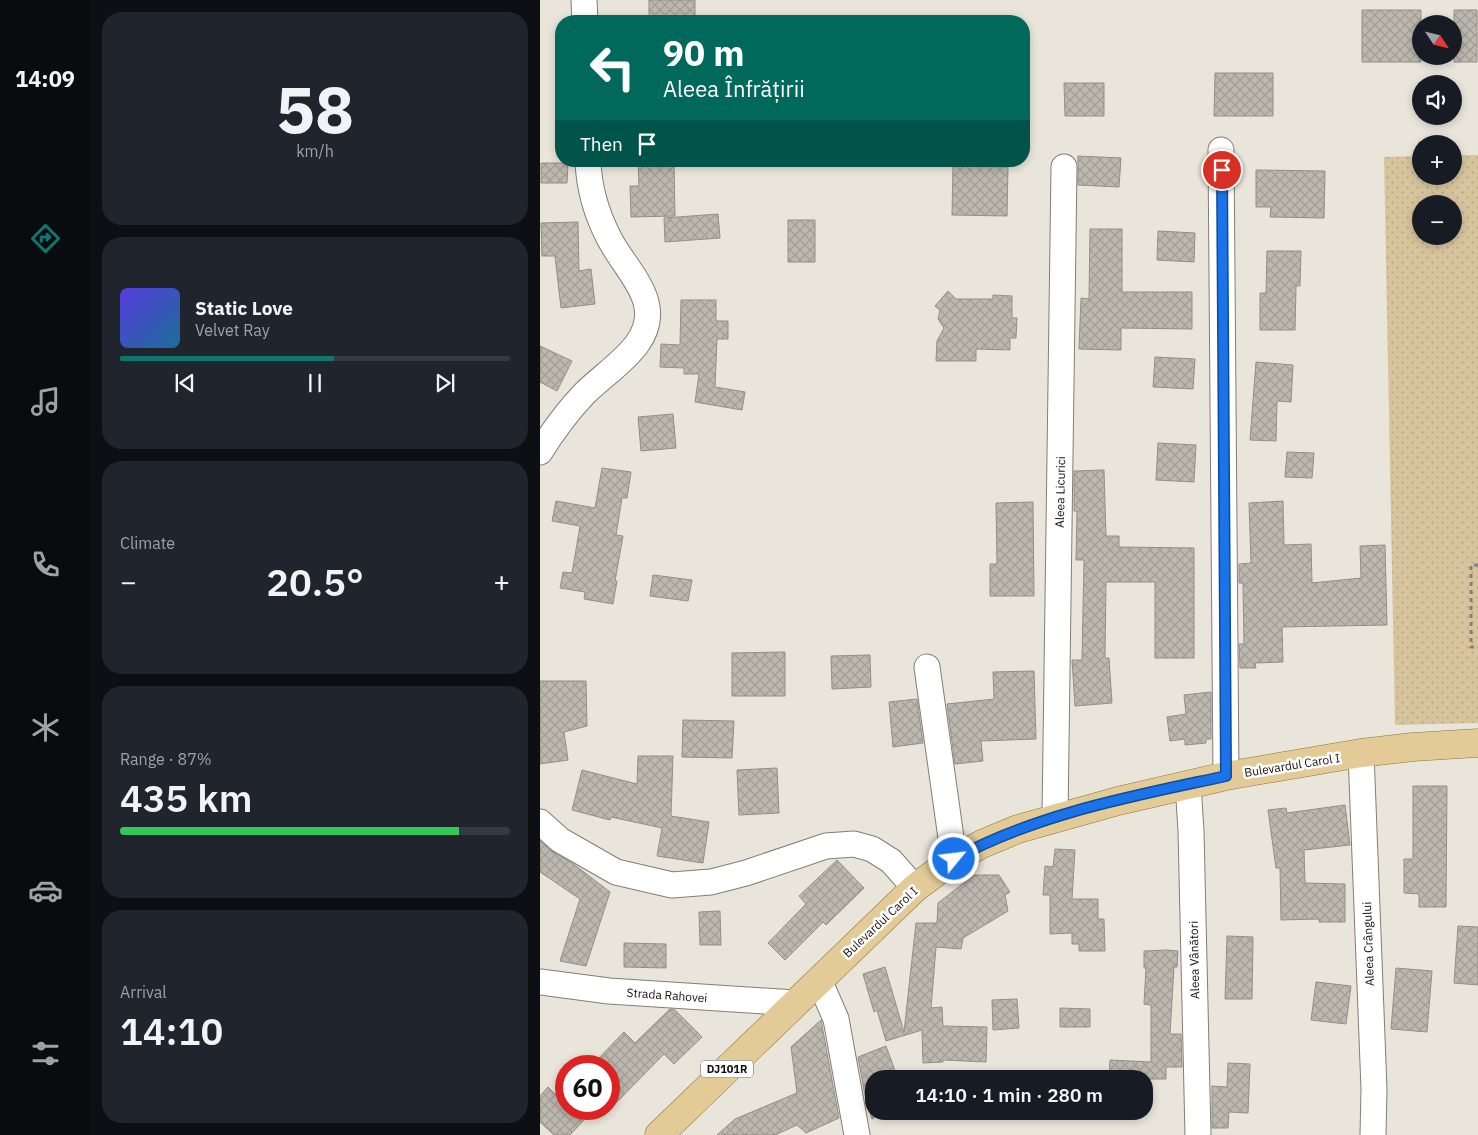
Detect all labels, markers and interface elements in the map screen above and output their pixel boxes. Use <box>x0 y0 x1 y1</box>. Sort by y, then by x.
north arrow <box>1412 15 1462 65</box>
map controls <box>1412 15 1462 245</box>
text: 90 m <box>663 30 745 76</box>
icon: left <box>580 35 645 100</box>
text: 14:09 <box>15 64 75 93</box>
text: 58 <box>276 66 354 151</box>
text: Aleea Înfrățirii <box>663 74 805 103</box>
button: sound <box>1412 75 1462 125</box>
icon: arrive <box>633 130 661 158</box>
text: Then <box>580 132 623 156</box>
button: + <box>1412 135 1462 185</box>
text: km/h <box>296 141 334 161</box>
pin <box>1201 149 1243 191</box>
icon: arrive <box>1208 156 1236 184</box>
button: − <box>1412 195 1462 245</box>
icon: directions <box>28 221 63 256</box>
text: Static Love <box>195 296 293 320</box>
text: Velvet Ray <box>195 320 270 340</box>
icon: previous <box>171 369 199 397</box>
icon: pause <box>301 369 329 397</box>
icon: next <box>431 369 459 397</box>
icon: music <box>28 384 63 419</box>
street label: Aleea Licurici <box>1052 456 1068 528</box>
text: Climate <box>120 533 175 553</box>
icon: phone <box>28 547 63 582</box>
text: 20.5° <box>266 557 364 606</box>
text: − <box>120 563 137 600</box>
text: + <box>493 563 510 600</box>
icon: climate <box>28 710 63 745</box>
text: Range · 87% <box>120 749 212 769</box>
street label: Bulevardul Carol I <box>1243 750 1341 780</box>
text: 435 km <box>120 773 252 822</box>
position arrow <box>927 832 979 884</box>
icon: car <box>28 873 63 908</box>
street label: Bulevardul Carol I <box>840 883 921 960</box>
street label: Aleea Crângului <box>1359 901 1377 987</box>
street label: Aleea Vânători <box>1186 921 1202 999</box>
text: Arrival <box>120 982 167 1002</box>
street label: Strada Rahovei <box>626 985 708 1005</box>
text: 14:10 <box>120 1006 223 1055</box>
icon: filters <box>28 1036 63 1071</box>
speed limit sign: 60 <box>555 1055 620 1120</box>
road number: DJ101R <box>701 1060 753 1078</box>
text: 14:10 · 1 min · 280 m <box>915 1083 1103 1107</box>

